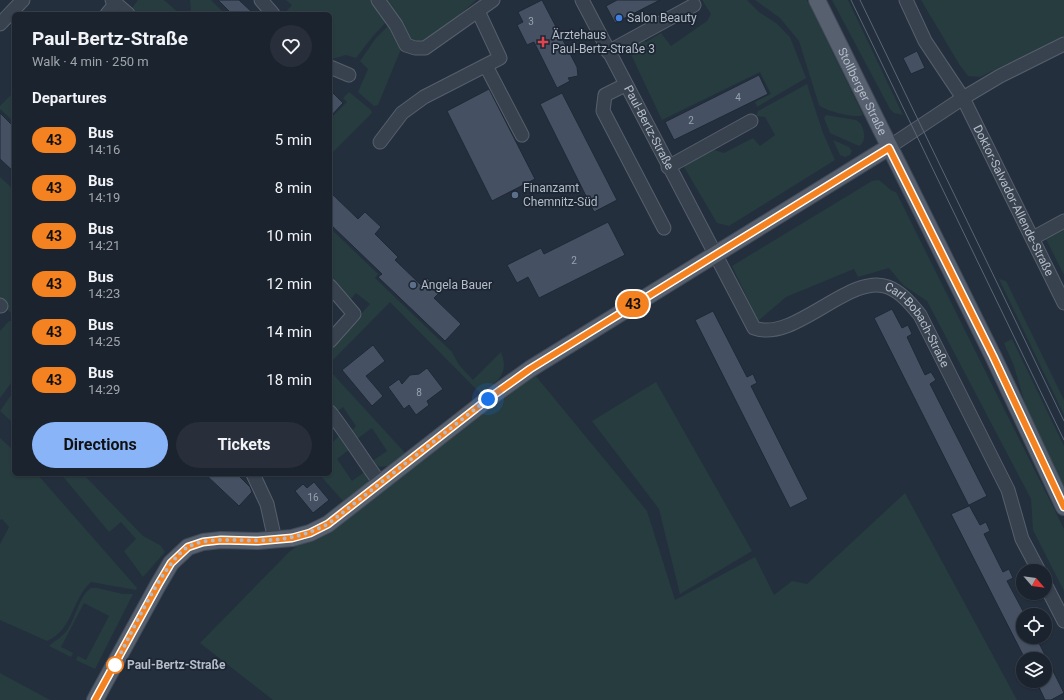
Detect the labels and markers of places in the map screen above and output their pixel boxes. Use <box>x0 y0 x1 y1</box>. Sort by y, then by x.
place label: Salon Beauty <box>627 11 697 25</box>
marker: Salon Beauty <box>614 13 624 23</box>
place label: Ärztehaus Paul-Bertz-Straße 3 <box>552 27 655 56</box>
marker: Ärztehaus Paul-Bertz-Straße 3 <box>537 36 549 48</box>
place label: Finanzamt Chemnitz-Süd <box>523 181 598 209</box>
marker: Finanzamt Chemnitz-Süd <box>510 190 520 200</box>
place label: Angela Bauer <box>421 278 492 292</box>
marker: Angela Bauer <box>408 280 418 290</box>
marker: Paul-Bertz-Straße <box>106 656 124 674</box>
place label: Paul-Bertz-Straße <box>127 658 226 672</box>

